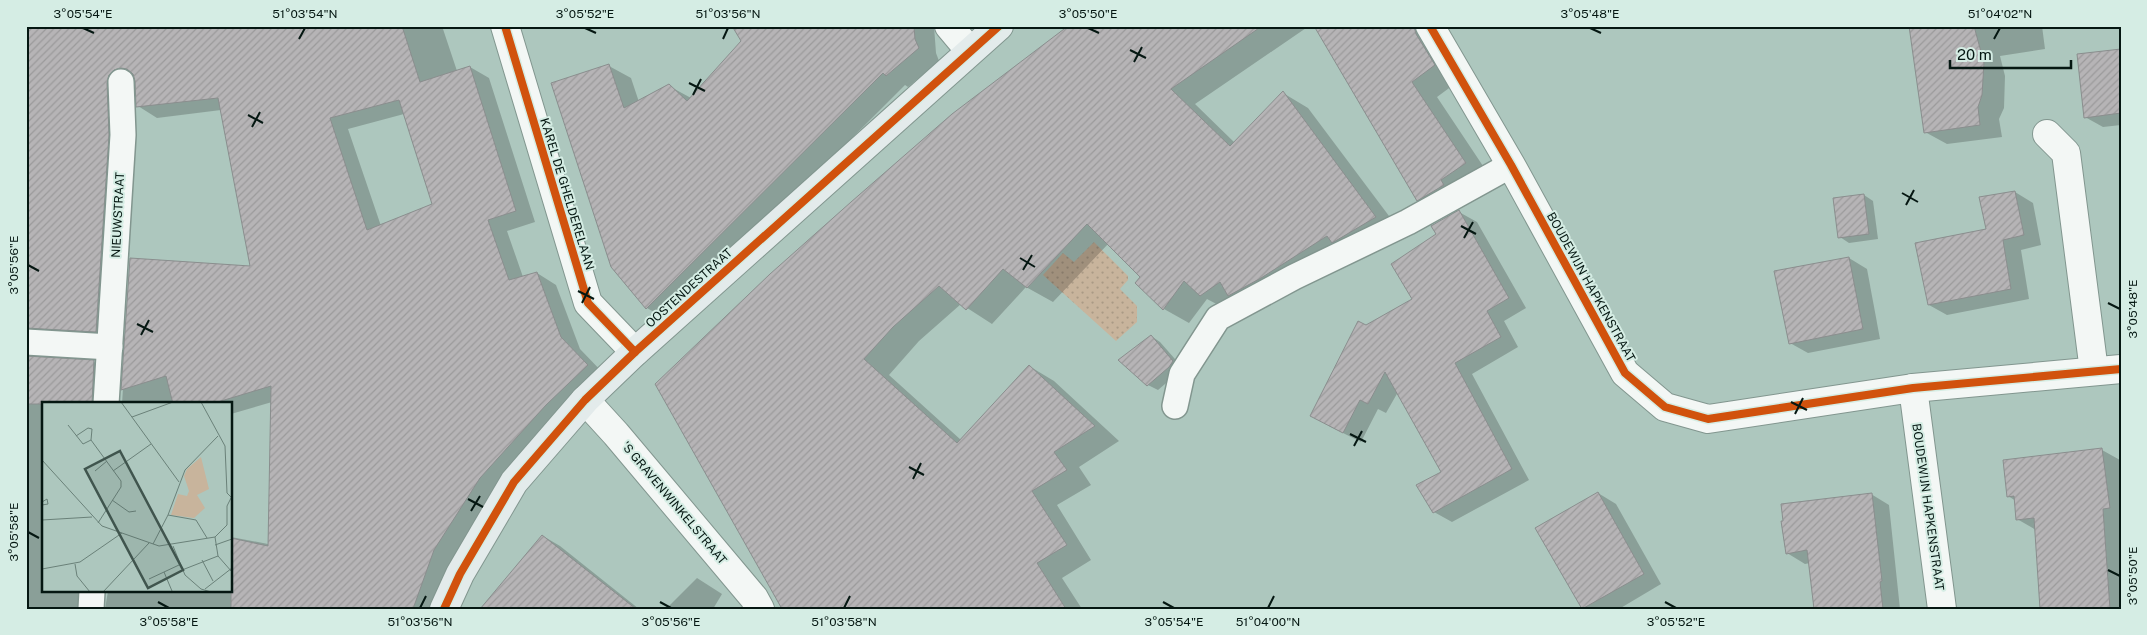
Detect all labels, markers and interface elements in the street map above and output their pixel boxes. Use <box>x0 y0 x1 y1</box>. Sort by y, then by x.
text: 3°05'54"E <box>54 7 112 21</box>
text: 51°03'54"N <box>272 7 338 21</box>
text: 3°05'52"E <box>556 7 614 21</box>
text: 51°03'56"N <box>695 7 761 21</box>
text: 3°05'50"E <box>1059 7 1117 21</box>
text: 3°05'48"E <box>1561 7 1620 21</box>
text: 51°04'02"N <box>1968 7 2032 21</box>
scale bar <box>1950 38 2071 70</box>
text: 20 m <box>1957 46 1992 63</box>
street label: KAREL DE GHELDERELAAN <box>537 116 597 272</box>
street label: NIEUWSTRAAT <box>109 172 127 258</box>
street label: BOUDEWIJN HAPKENSTRAAT <box>1544 210 1638 364</box>
text: 3°05'56"E <box>7 236 21 294</box>
street label: OOSTENDESTRAAT <box>643 246 735 330</box>
text: 3°05'48"E <box>2126 280 2140 339</box>
inset map <box>42 402 232 592</box>
street label: BOUDEWIJN HAPKENSTRAAT <box>1909 422 1947 592</box>
street label: 'S GRAVENWINKELSTRAAT <box>619 439 729 567</box>
text: 3°05'58"E <box>7 502 21 562</box>
text: 3°05'50"E <box>2126 547 2140 605</box>
text: 3°05'58"E <box>139 615 199 629</box>
text: 51°03'56"N <box>387 615 453 629</box>
text: 3°05'56"E <box>642 615 700 629</box>
text: 51°03'58"N <box>811 615 877 629</box>
text: 3°05'54"E <box>1145 615 1203 629</box>
text: 51°04'00"N <box>1236 615 1300 629</box>
text: 3°05'52"E <box>1647 615 1705 629</box>

